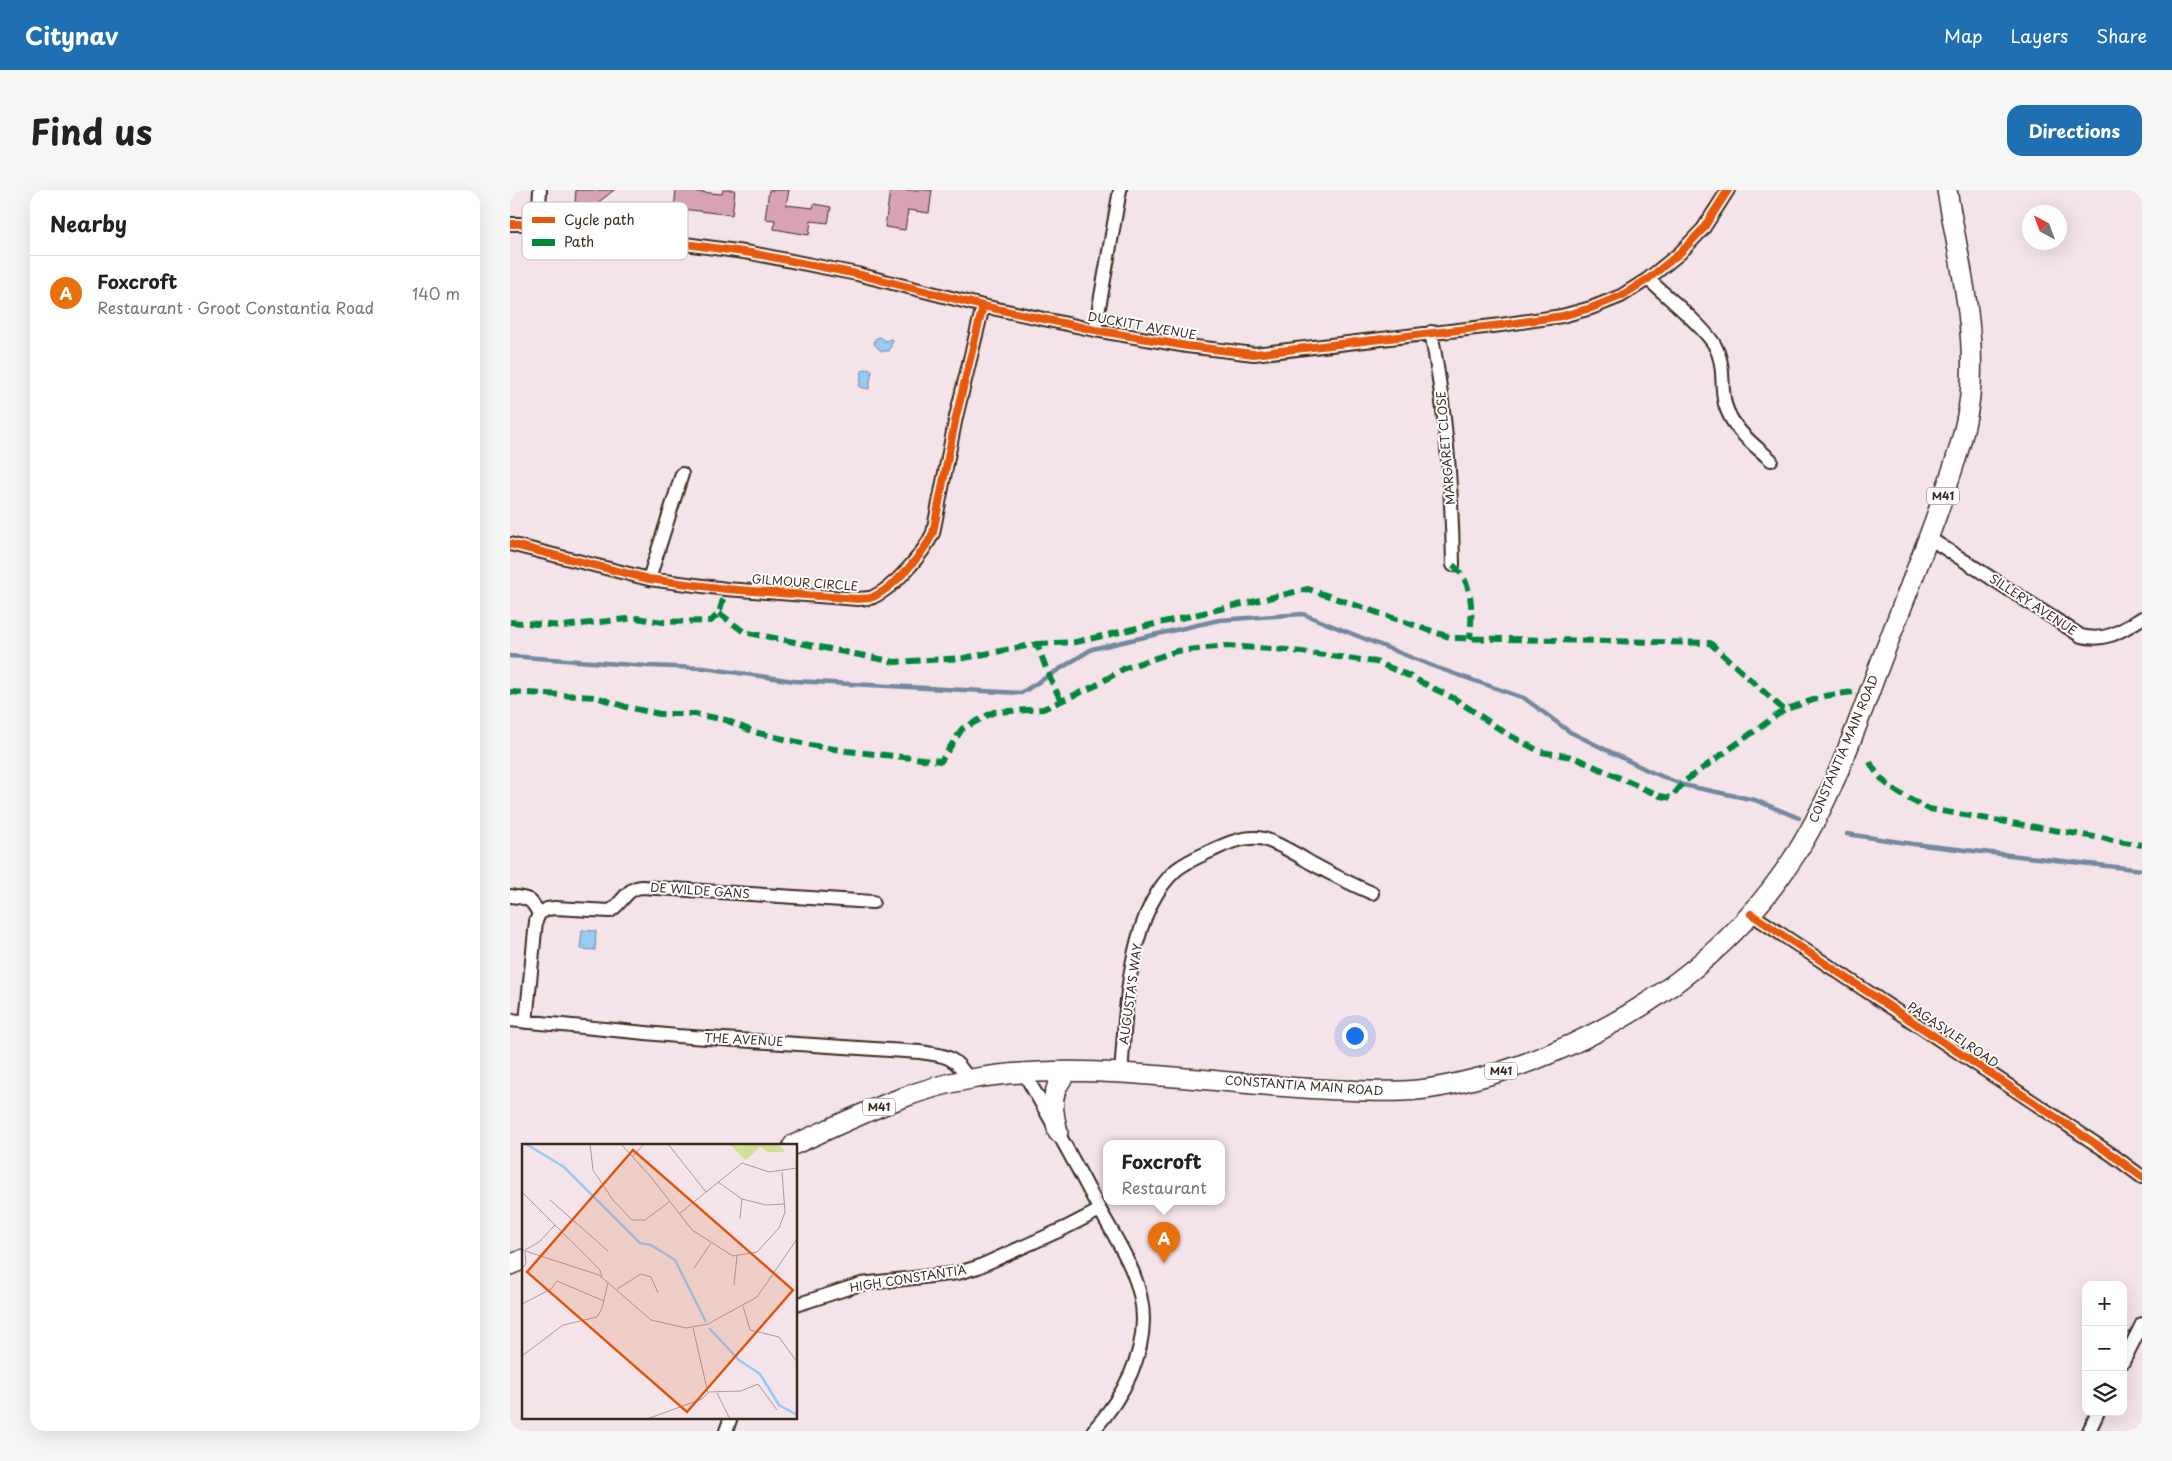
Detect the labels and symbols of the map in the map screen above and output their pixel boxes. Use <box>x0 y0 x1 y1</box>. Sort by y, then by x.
legend <box>522 202 688 260</box>
north arrow <box>2022 205 2067 250</box>
text: Cycle path <box>564 209 635 230</box>
text: Path <box>564 231 594 252</box>
street label: DUCKITT AVENUE <box>1087 307 1198 343</box>
street label: MARGARET CLOSE <box>1431 390 1459 506</box>
road number: M41 <box>1927 488 1959 504</box>
street label: GILMOUR CIRCLE <box>751 569 859 595</box>
street label: SILLERY AVENUE <box>1986 569 2081 639</box>
street label: CONSTANTIA MAIN ROAD <box>1804 672 1882 825</box>
street label: DE WILDE GANS <box>650 878 750 902</box>
street label: AUGUSTA'S WAY <box>1114 942 1146 1045</box>
street label: PAGASVLEI ROAD <box>1904 997 2003 1071</box>
your location <box>1342 1023 1368 1049</box>
street label: THE AVENUE <box>704 1028 784 1050</box>
road number: M41 <box>1485 1062 1517 1079</box>
street label: CONSTANTIA MAIN ROAD <box>1224 1070 1384 1100</box>
road number: M41 <box>863 1099 895 1116</box>
inset map <box>522 1144 798 1418</box>
pin: A <box>1148 1222 1180 1263</box>
street label: HIGH CONSTANTIA <box>848 1260 967 1296</box>

